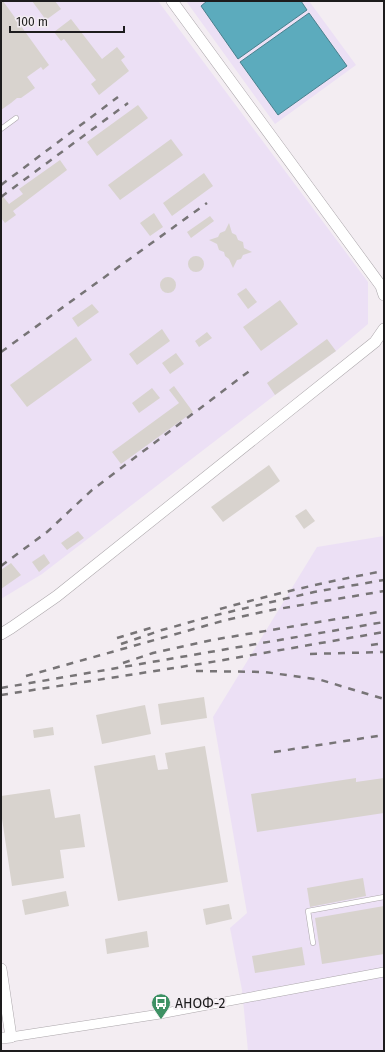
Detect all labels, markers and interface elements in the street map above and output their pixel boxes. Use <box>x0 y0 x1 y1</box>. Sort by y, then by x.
scale bar <box>10 8 124 34</box>
text: 100 m <box>16 15 48 29</box>
bus stop icon: АНОФ-2 <box>150 992 172 1020</box>
place label: АНОФ-2 <box>175 995 225 1012</box>

